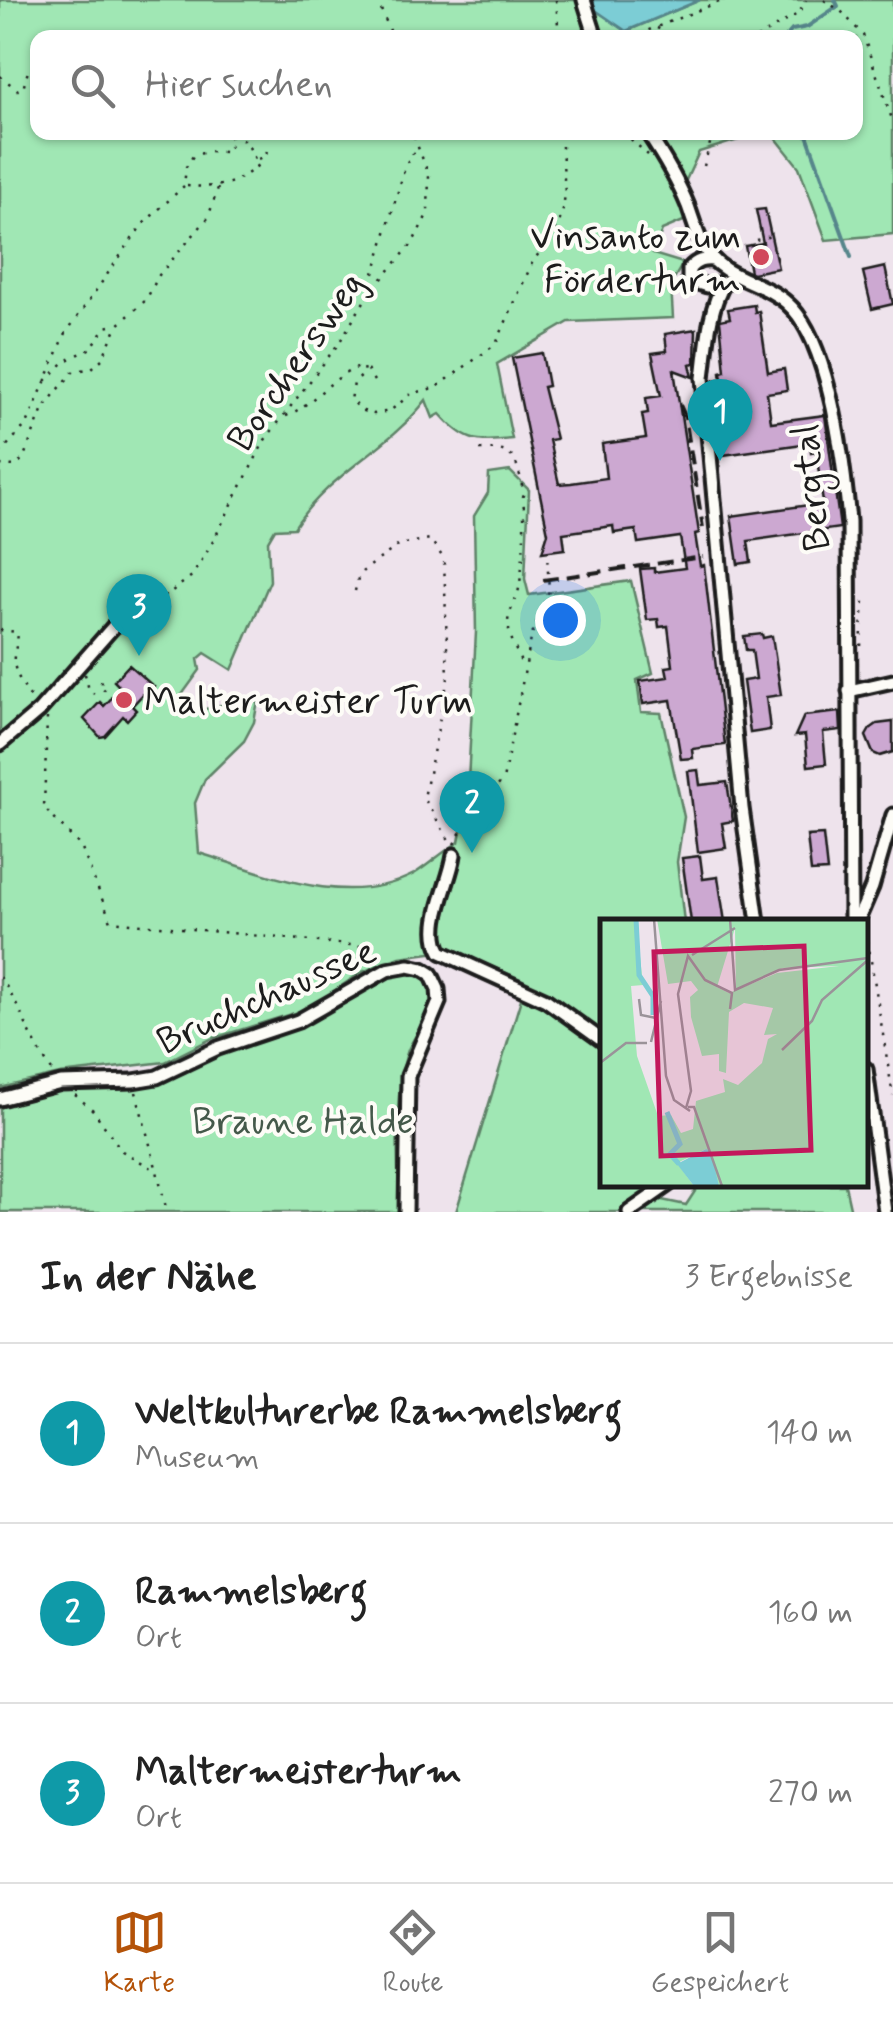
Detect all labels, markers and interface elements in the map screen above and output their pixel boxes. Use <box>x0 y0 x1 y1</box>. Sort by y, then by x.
search box <box>30 30 863 140</box>
icon: search <box>65 58 120 113</box>
text: Hier suchen <box>145 61 333 110</box>
place label: Vinsanto zum Förderturm <box>530 213 741 306</box>
marker: Vinsanto zum Förderturm <box>750 246 772 268</box>
street label: Borchersweg <box>217 263 377 462</box>
pin: 1 <box>688 378 752 461</box>
street label: Bergtal <box>781 422 847 553</box>
pin: 3 <box>106 574 172 656</box>
your location <box>535 595 586 646</box>
place label: Maltermeister Turm <box>144 678 473 727</box>
marker: Maltermeister Turm <box>113 689 135 711</box>
pin: 2 <box>440 770 504 853</box>
inset map <box>600 919 868 1187</box>
street label: Bruchchaussee <box>150 927 384 1067</box>
park label: Braune Halde <box>192 1098 414 1147</box>
text: In der Nähe <box>40 1250 257 1305</box>
text: 3 Ergebnisse <box>685 1256 853 1298</box>
text: Weltkulturerbe Rammelsberg <box>135 1388 622 1437</box>
text: 1 <box>65 1412 80 1454</box>
text: 140 m <box>766 1412 853 1454</box>
text: Museum <box>135 1437 259 1479</box>
text: Rammelsberg <box>135 1568 367 1617</box>
text: 2 <box>65 1592 80 1634</box>
text: 160 m <box>768 1592 853 1634</box>
text: Ort <box>135 1617 182 1659</box>
text: Maltermeisterturm <box>135 1748 462 1797</box>
text: 3 <box>65 1772 80 1814</box>
text: 270 m <box>768 1772 853 1814</box>
text: Ort <box>135 1797 182 1839</box>
tab: Karte <box>104 1905 175 2002</box>
tab: Route <box>382 1905 443 2002</box>
tab: Gespeichert <box>651 1905 789 2002</box>

